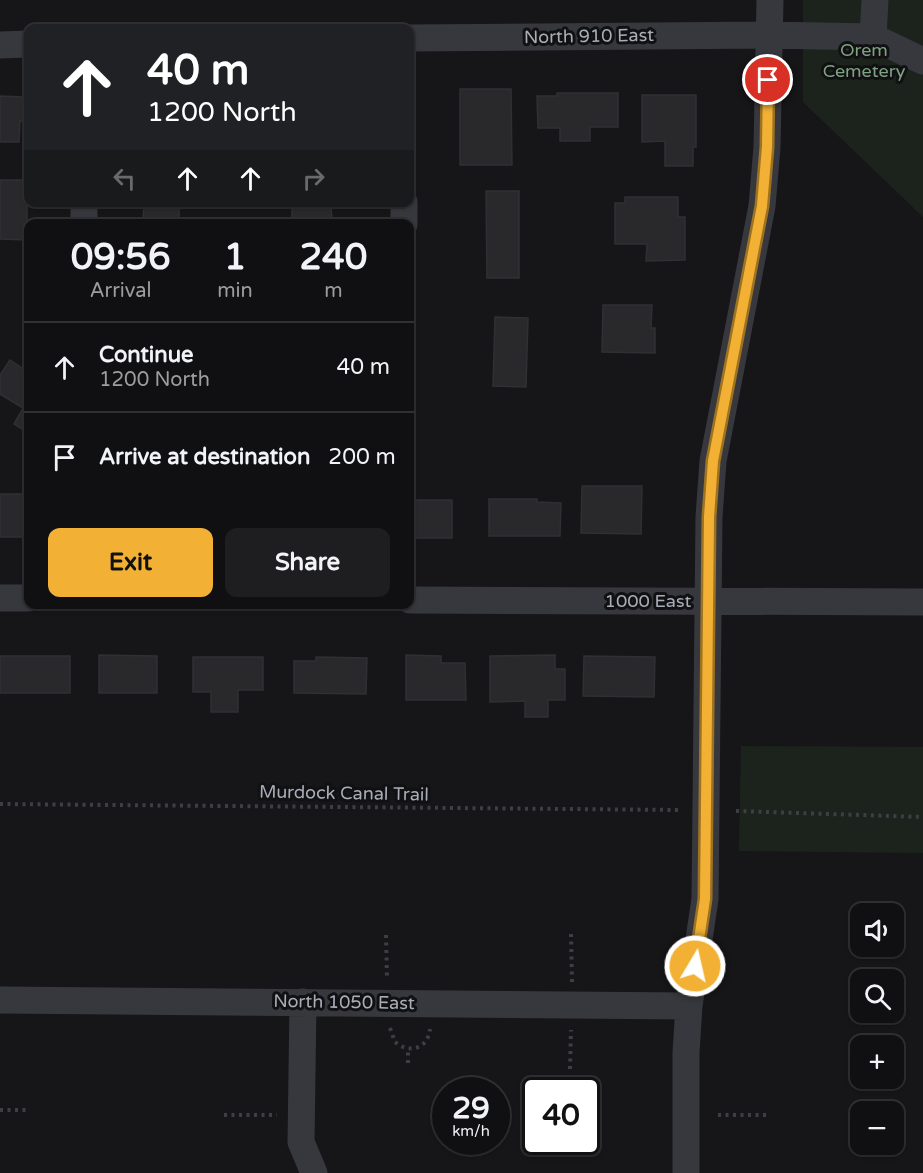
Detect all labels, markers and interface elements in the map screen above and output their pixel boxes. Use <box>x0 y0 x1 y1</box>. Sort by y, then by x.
street label: North 910 East <box>524 24 654 48</box>
park label: Orem Cemetery <box>823 39 906 82</box>
text: 40 m <box>147 45 249 96</box>
icon: ahead <box>48 48 126 126</box>
pin <box>742 54 793 105</box>
icon: arrive <box>751 63 784 96</box>
text: 1200 North <box>147 96 297 129</box>
icon: left <box>108 162 141 195</box>
icon: ahead <box>171 162 204 195</box>
icon: ahead <box>234 162 267 195</box>
icon: right <box>297 162 330 195</box>
text: 09:56 <box>71 236 171 279</box>
text: 1 <box>224 236 246 279</box>
text: 240 <box>299 236 367 279</box>
text: Arrival <box>90 279 152 303</box>
text: min <box>217 279 253 303</box>
text: m <box>324 279 343 303</box>
text: Continue <box>99 342 194 368</box>
icon: ahead <box>48 351 81 384</box>
text: 40 m <box>336 354 390 380</box>
text: 1200 North <box>99 368 210 392</box>
icon: arrive <box>48 441 81 474</box>
text: Arrive at destination <box>99 444 310 470</box>
text: 200 m <box>328 444 396 470</box>
button: Exit <box>48 528 213 597</box>
button: Share <box>225 528 390 597</box>
street label: 1000 East <box>605 590 692 612</box>
street label: Murdock Canal Trail <box>259 781 429 805</box>
map controls <box>850 903 904 1155</box>
button: sound <box>850 903 904 957</box>
position arrow <box>663 934 727 998</box>
button: search <box>850 969 904 1023</box>
street label: North 1050 East <box>273 990 415 1014</box>
button: + <box>850 1035 904 1089</box>
speed limit sign: 40 <box>522 1077 600 1155</box>
text: 29 <box>452 1090 490 1127</box>
button: − <box>850 1101 904 1155</box>
text: km/h <box>452 1122 490 1140</box>

